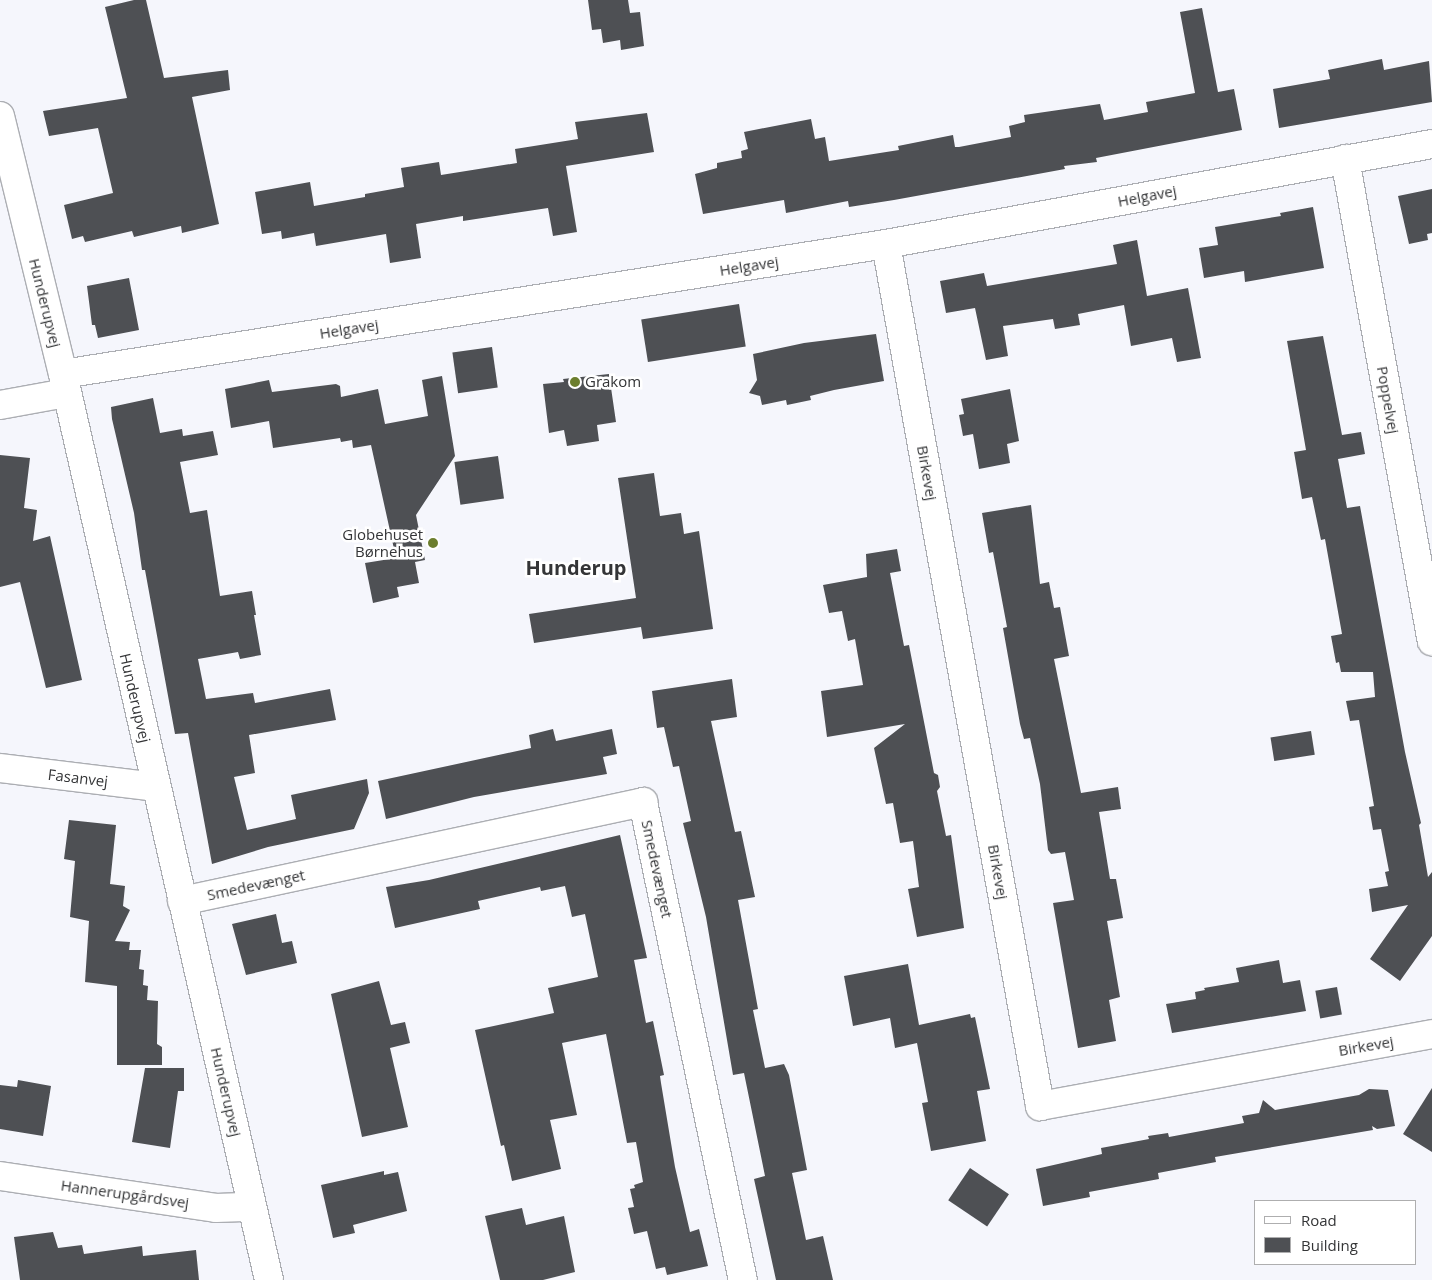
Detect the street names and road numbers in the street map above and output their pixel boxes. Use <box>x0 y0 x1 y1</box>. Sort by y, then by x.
street label: Helgavej <box>1116 181 1178 211</box>
street label: Helgavej <box>718 252 780 280</box>
street label: Hunderupvej <box>25 257 65 349</box>
street label: Helgavej <box>318 315 380 343</box>
street label: Poppelvej <box>1373 365 1403 435</box>
street label: Birkevej <box>913 444 941 502</box>
street label: Hunderupvej <box>116 652 154 744</box>
street label: Fasanvej <box>47 765 109 791</box>
street label: Smedevænget <box>638 818 676 920</box>
street label: Birkevej <box>984 843 1012 901</box>
street label: Smedevænget <box>205 866 307 904</box>
street label: Birkevej <box>1337 1032 1395 1060</box>
street label: Hunderupvej <box>207 1046 245 1138</box>
street label: Hannerupgårdsvej <box>60 1176 190 1212</box>

